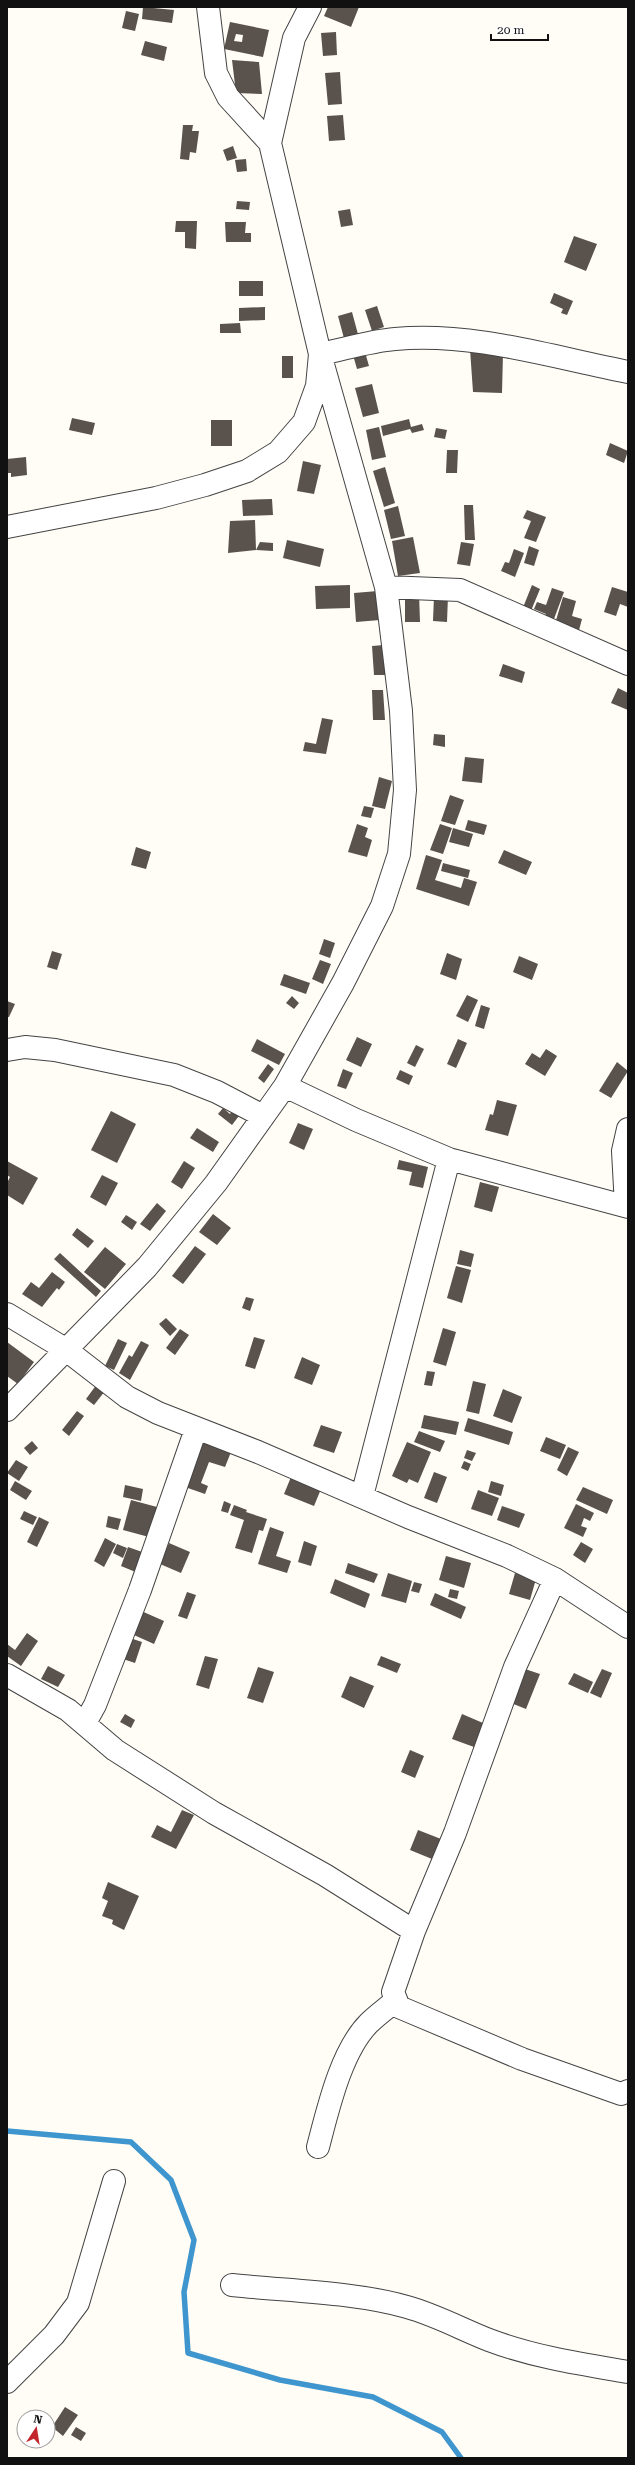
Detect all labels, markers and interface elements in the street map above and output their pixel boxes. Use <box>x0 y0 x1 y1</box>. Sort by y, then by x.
scale bar <box>491 16 548 42</box>
text: 20 m <box>497 23 524 37</box>
north arrow <box>16 2409 56 2449</box>
text: N <box>32 2412 44 2427</box>

